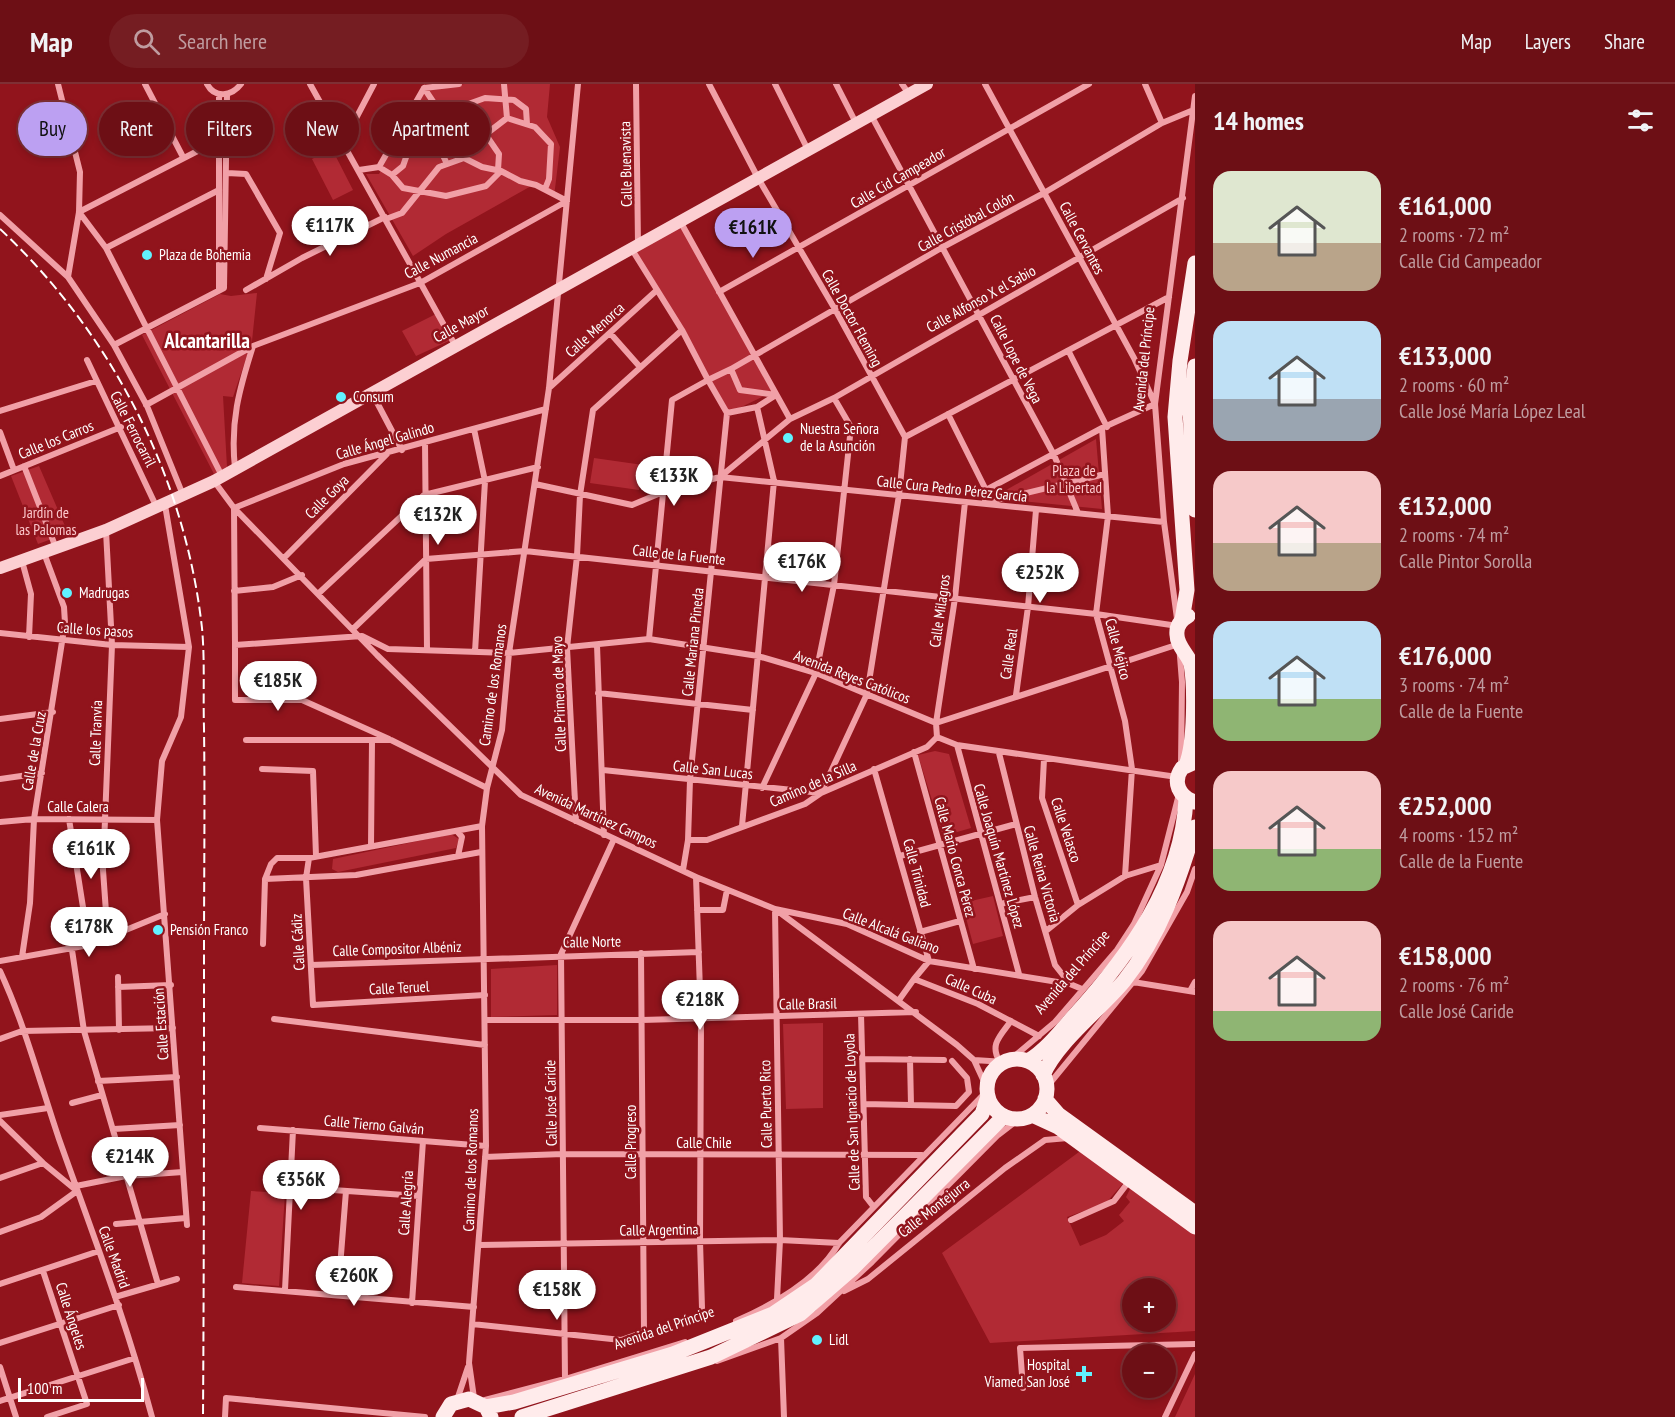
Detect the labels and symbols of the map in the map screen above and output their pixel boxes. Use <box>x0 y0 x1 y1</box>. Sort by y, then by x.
street label: Calle Buenavista <box>615 121 636 207</box>
street label: Calle Cid Campeador <box>847 142 950 213</box>
street label: Calle Cristóbal Colón <box>914 187 1017 256</box>
street label: Calle Cervantes <box>1055 198 1109 277</box>
pin: €117K <box>288 206 372 257</box>
pin: €161K <box>711 208 795 259</box>
street label: Calle Numancia <box>401 228 481 283</box>
place label: Plaza de Bohemia <box>159 245 251 264</box>
marker: Plaza de Bohemia <box>140 248 154 262</box>
street label: Calle Alfonso X el Sabio <box>923 261 1039 337</box>
street label: Calle Doctor Fleming <box>818 266 887 370</box>
street label: Calle Menorca <box>561 298 628 361</box>
street label: Calle Mayor <box>430 300 493 347</box>
street label: Avenida del Príncipe <box>1129 306 1158 412</box>
street label: Calle Lope de Vega <box>986 311 1047 406</box>
district label: Alcantarilla <box>163 327 250 354</box>
place label: Consum <box>353 387 394 406</box>
street label: Calle Ferrocarril <box>106 388 161 470</box>
marker: Consum <box>334 390 348 404</box>
street label: Calle los Carros <box>15 416 96 463</box>
street label: Calle Ángel Galindo <box>334 417 436 464</box>
place label: Nuestra Señora de la Asunción <box>800 419 879 455</box>
marker: Nuestra Señora de la Asunción <box>781 431 795 445</box>
pin: €133K <box>632 456 716 507</box>
park label: Plaza de la Libertad <box>1046 461 1102 497</box>
street label: Calle Goya <box>301 471 353 523</box>
street label: Calle Cura Pedro Pérez García <box>876 471 1028 506</box>
pin: €132K <box>396 495 480 546</box>
park label: Jardín de las Palomas <box>16 503 76 539</box>
street label: Calle de la Fuente <box>632 540 726 569</box>
pin: €176K <box>760 542 844 593</box>
pin: €252K <box>998 553 1082 604</box>
street label: Calle Milagros <box>925 573 954 649</box>
place label: Madrugas <box>79 583 129 602</box>
marker: Madrugas <box>60 586 74 600</box>
street label: Calle Mariana Pineda <box>677 587 708 697</box>
street label: Calle Méjico <box>1101 616 1136 682</box>
street label: Calle los pasos <box>56 617 134 642</box>
street label: Camino de los Romanos <box>475 623 510 747</box>
street label: Calle Real <box>996 627 1022 681</box>
street label: Calle Primero de Mayo <box>547 636 570 752</box>
street label: Avenida Reyes Católicos <box>791 646 913 708</box>
pin: €185K <box>236 661 320 712</box>
street label: Calle Tranvía <box>85 700 106 766</box>
street label: Calle de la Cruz <box>17 710 50 792</box>
street label: Calle San Lucas <box>672 756 754 783</box>
street label: Camino de la Silla <box>766 756 859 811</box>
street label: Avenida Martínez Campos <box>532 779 660 852</box>
street label: Calle Joaquín Martínez López <box>970 781 1029 930</box>
street label: Calle Mario Conca Pérez <box>930 795 981 919</box>
street label: Calle Velasco <box>1047 795 1086 865</box>
street label: Calle Calera <box>47 797 109 816</box>
street label: Calle Reina Victoria <box>1020 823 1065 924</box>
pin: €161K <box>49 829 133 880</box>
street label: Calle Trinidad <box>899 836 936 909</box>
street label: Calle Alcalá Galiano <box>840 903 942 958</box>
pin: €178K <box>47 907 131 958</box>
street label: Calle Cádiz <box>287 913 308 971</box>
place label: Pensión Franco <box>170 920 248 939</box>
marker: Pensión Franco <box>151 923 165 937</box>
street label: Avenida del Príncipe <box>1030 926 1113 1018</box>
street label: Calle Norte <box>563 931 621 952</box>
street label: Calle Compositor Albéniz <box>332 937 462 960</box>
street label: Calle Cuba <box>942 969 1000 1008</box>
street label: Calle Teruel <box>368 976 430 999</box>
pin: €218K <box>658 980 742 1031</box>
street label: Calle Estación <box>149 987 173 1061</box>
street label: Calle Brasil <box>779 993 838 1014</box>
street label: Calle de San Ignacio de Loyola <box>839 1033 864 1191</box>
street label: Calle José Caride <box>540 1060 561 1146</box>
street label: Calle Puerto Rico <box>755 1060 776 1148</box>
street label: Calle Progreso <box>621 1105 640 1179</box>
street label: Camino de los Romanos <box>459 1108 482 1232</box>
street label: Calle Tierno Galván <box>323 1111 425 1138</box>
street label: Calle Chile <box>676 1133 732 1152</box>
pin: €214K <box>88 1137 172 1188</box>
pin: €356K <box>259 1160 343 1211</box>
street label: Calle Alegría <box>394 1170 417 1236</box>
street label: Calle Montejurra <box>894 1174 973 1242</box>
street label: Calle Argentina <box>619 1219 699 1240</box>
street label: Calle Madrid <box>94 1223 135 1291</box>
pin: €260K <box>312 1256 396 1307</box>
pin: €158K <box>515 1270 599 1321</box>
street label: Calle Ángeles <box>52 1280 91 1352</box>
street label: Avenida del Príncipe <box>611 1301 717 1354</box>
place label: Lidl <box>829 1330 849 1349</box>
marker: Lidl <box>810 1333 824 1347</box>
place label: Hospital Viamed San José <box>984 1355 1070 1391</box>
marker: Hospital Viamed San José <box>1075 1365 1093 1383</box>
scale bar <box>18 1375 144 1402</box>

